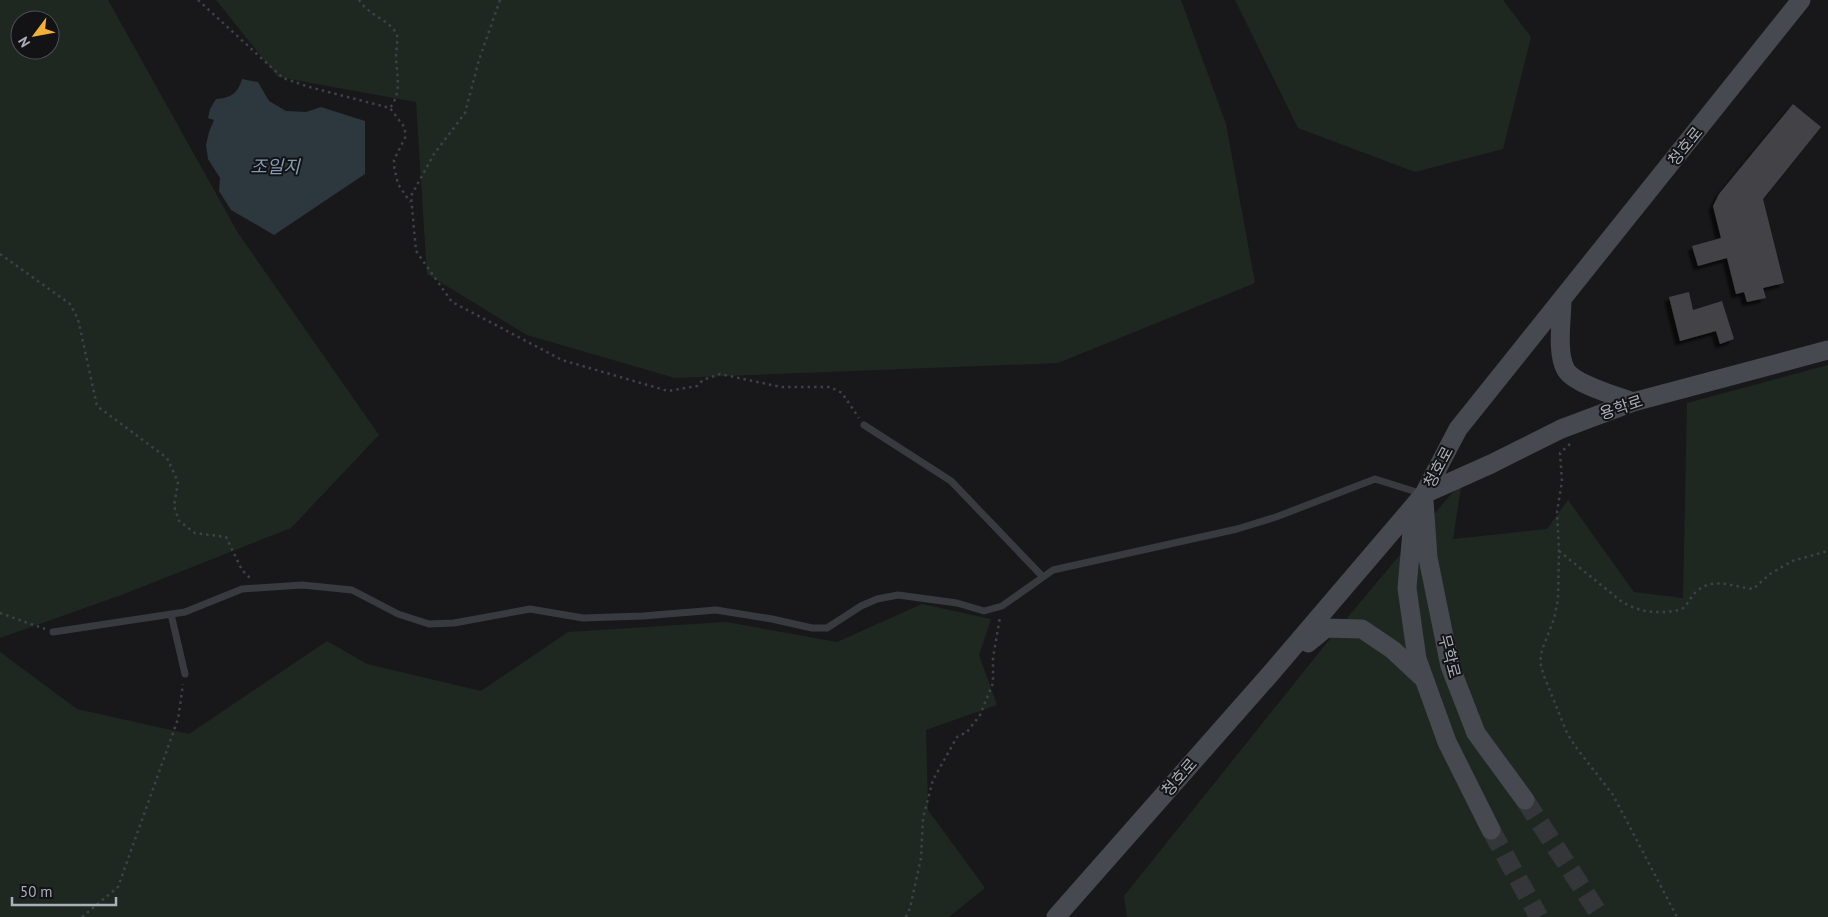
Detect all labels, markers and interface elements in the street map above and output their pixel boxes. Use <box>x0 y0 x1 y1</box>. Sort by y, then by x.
north arrow <box>10 10 60 60</box>
text: N <box>14 33 34 51</box>
street label: 청호로 <box>1663 122 1707 169</box>
water label: 조일지 <box>250 155 301 178</box>
street label: 용학로 <box>1597 390 1645 424</box>
street label: 청호로 <box>1419 443 1457 491</box>
street label: 무학로 <box>1435 632 1465 680</box>
street label: 청호로 <box>1157 754 1201 800</box>
scale bar <box>12 874 116 906</box>
text: 50 m <box>20 882 53 901</box>

